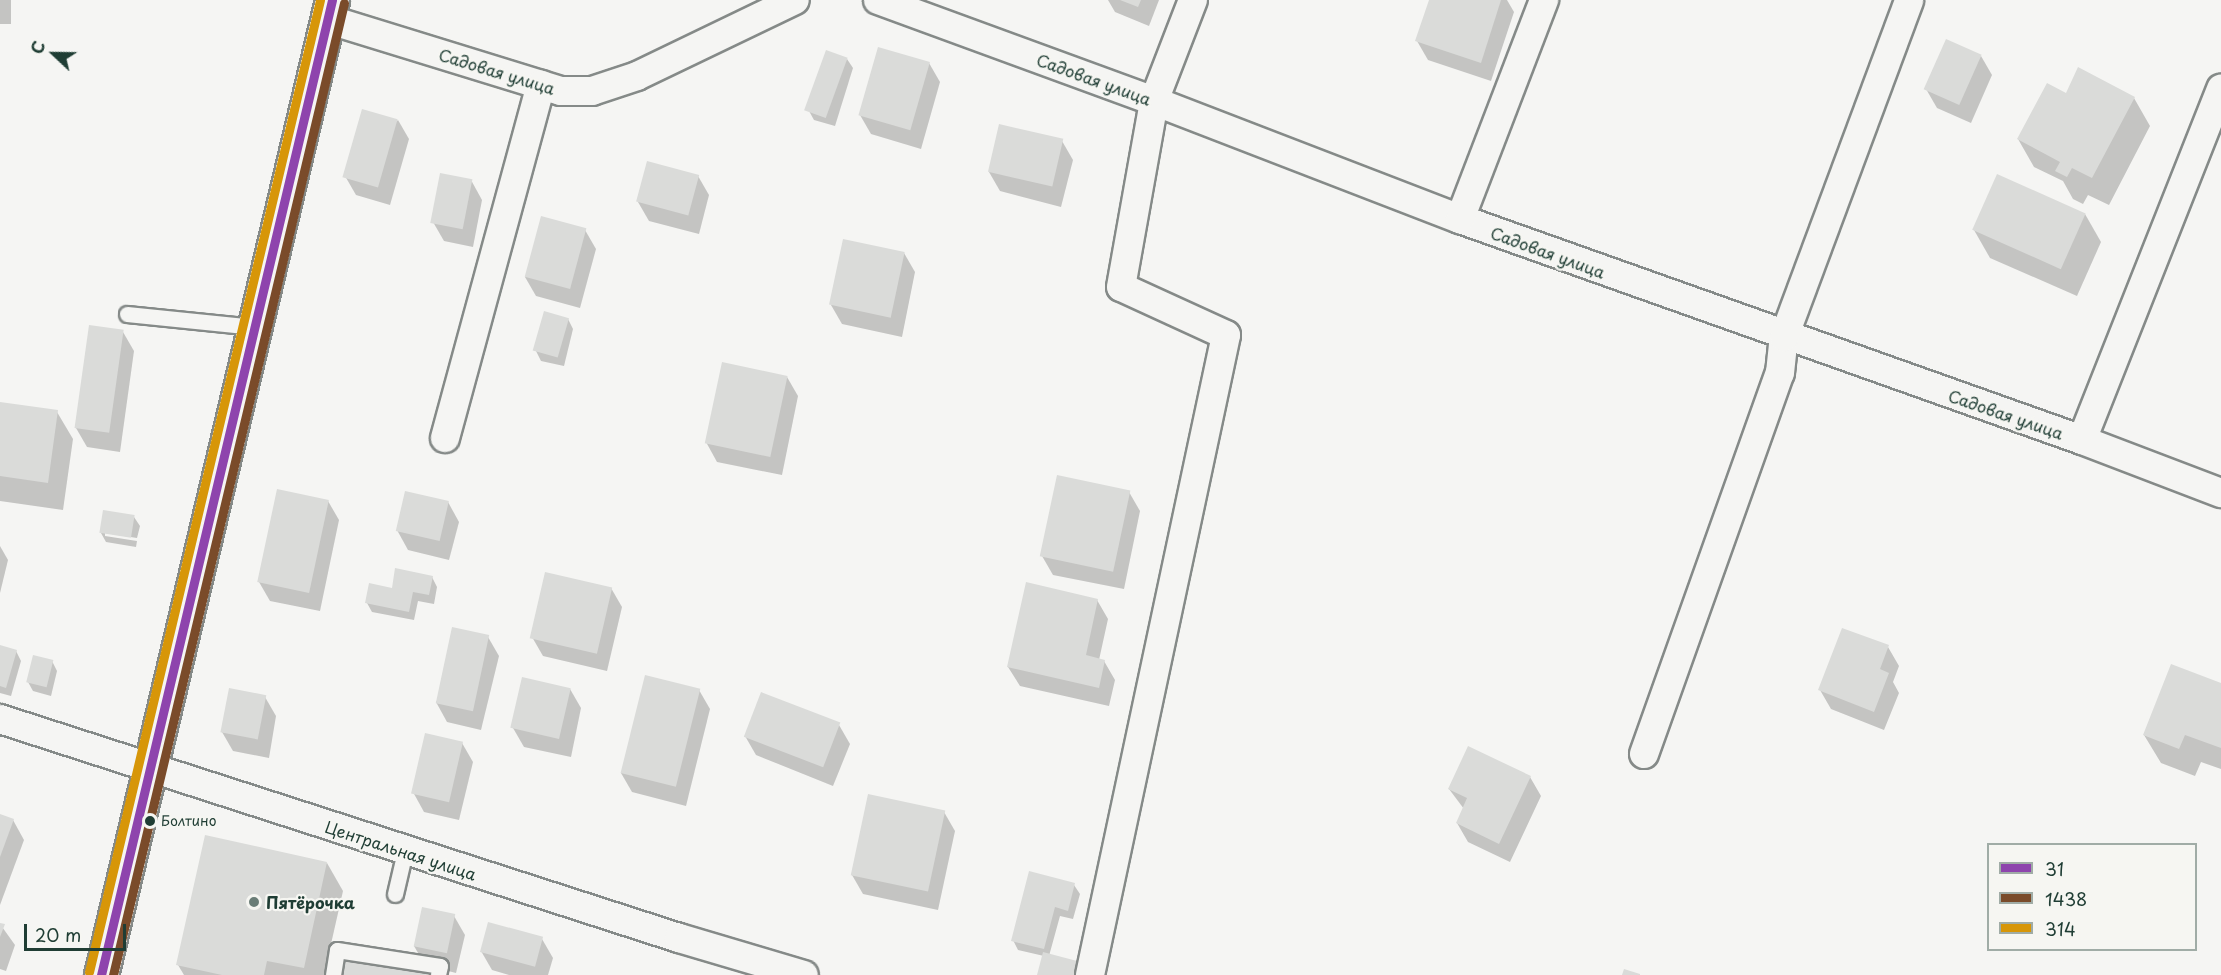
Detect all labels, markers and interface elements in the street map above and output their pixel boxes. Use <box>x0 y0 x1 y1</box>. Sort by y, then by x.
north arrow <box>24 24 84 84</box>
text: С <box>24 37 51 57</box>
street label: Садовая улица <box>436 44 558 98</box>
street label: Садовая улица <box>1034 49 1154 109</box>
street label: Садовая улица <box>1488 222 1608 282</box>
street label: Садовая улица <box>1946 385 2066 443</box>
place label: Болтино <box>161 813 217 829</box>
marker: Болтино <box>144 815 156 827</box>
street label: Центральная улица <box>323 816 479 884</box>
legend <box>1987 843 2197 951</box>
text: 31 <box>2045 855 2064 882</box>
text: 1438 <box>2045 885 2087 912</box>
place label: Пятёрочка <box>266 892 355 912</box>
marker: Пятёрочка <box>247 895 261 909</box>
scale bar <box>27 912 129 950</box>
text: 314 <box>2045 915 2076 942</box>
text: 20 m <box>35 921 81 948</box>

